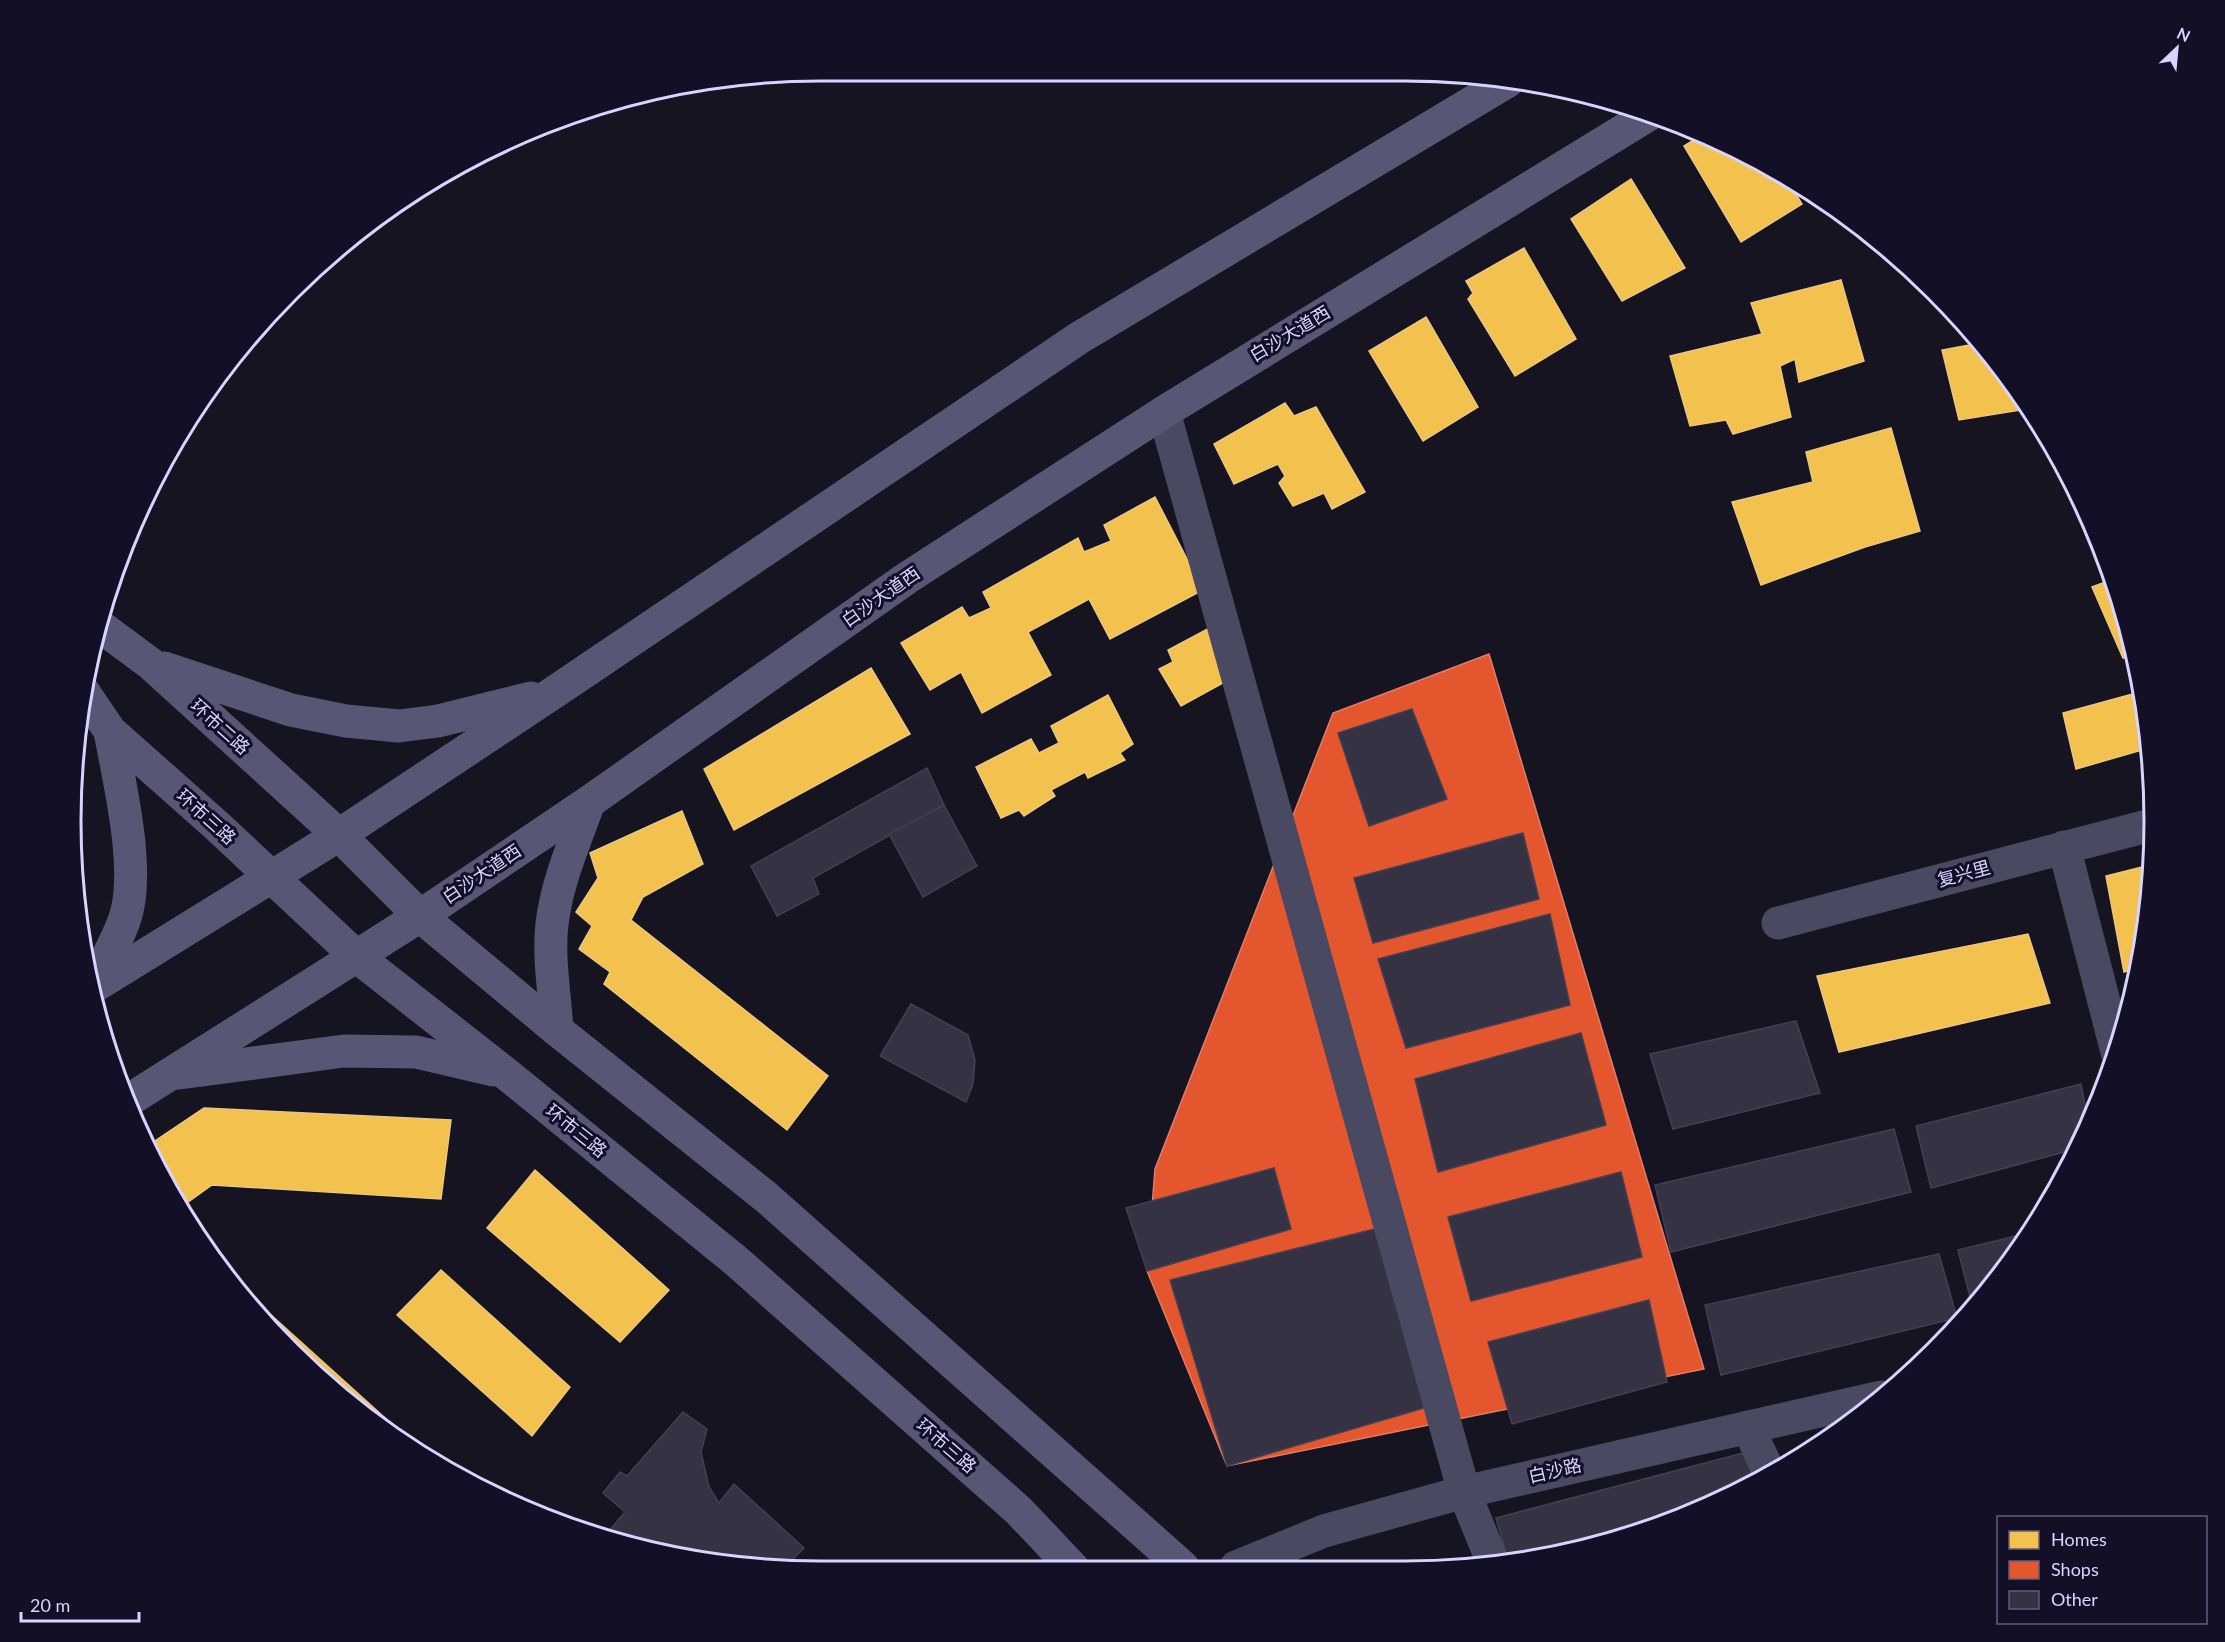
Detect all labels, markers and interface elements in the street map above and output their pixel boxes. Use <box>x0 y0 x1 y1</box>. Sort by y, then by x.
north arrow <box>2147 18 2207 78</box>
text: N <box>2174 23 2193 45</box>
street label: 白沙大道西 <box>1245 301 1334 366</box>
street label: 白沙大道西 <box>837 561 924 631</box>
street label: 环市二路 <box>187 694 255 759</box>
street label: 环市三路 <box>173 784 241 849</box>
street label: 白沙大道西 <box>438 839 525 907</box>
street label: 复兴里 <box>1935 855 1993 891</box>
street label: 环市三路 <box>542 1099 612 1161</box>
street label: 环市三路 <box>912 1413 981 1477</box>
street label: 白沙路 <box>1526 1453 1584 1487</box>
legend <box>1997 1516 2207 1624</box>
text: Homes <box>2051 1528 2107 1550</box>
text: Shops <box>2051 1558 2099 1580</box>
scale bar <box>21 1585 140 1623</box>
text: Other <box>2051 1588 2098 1610</box>
text: 20 m <box>30 1594 70 1616</box>

